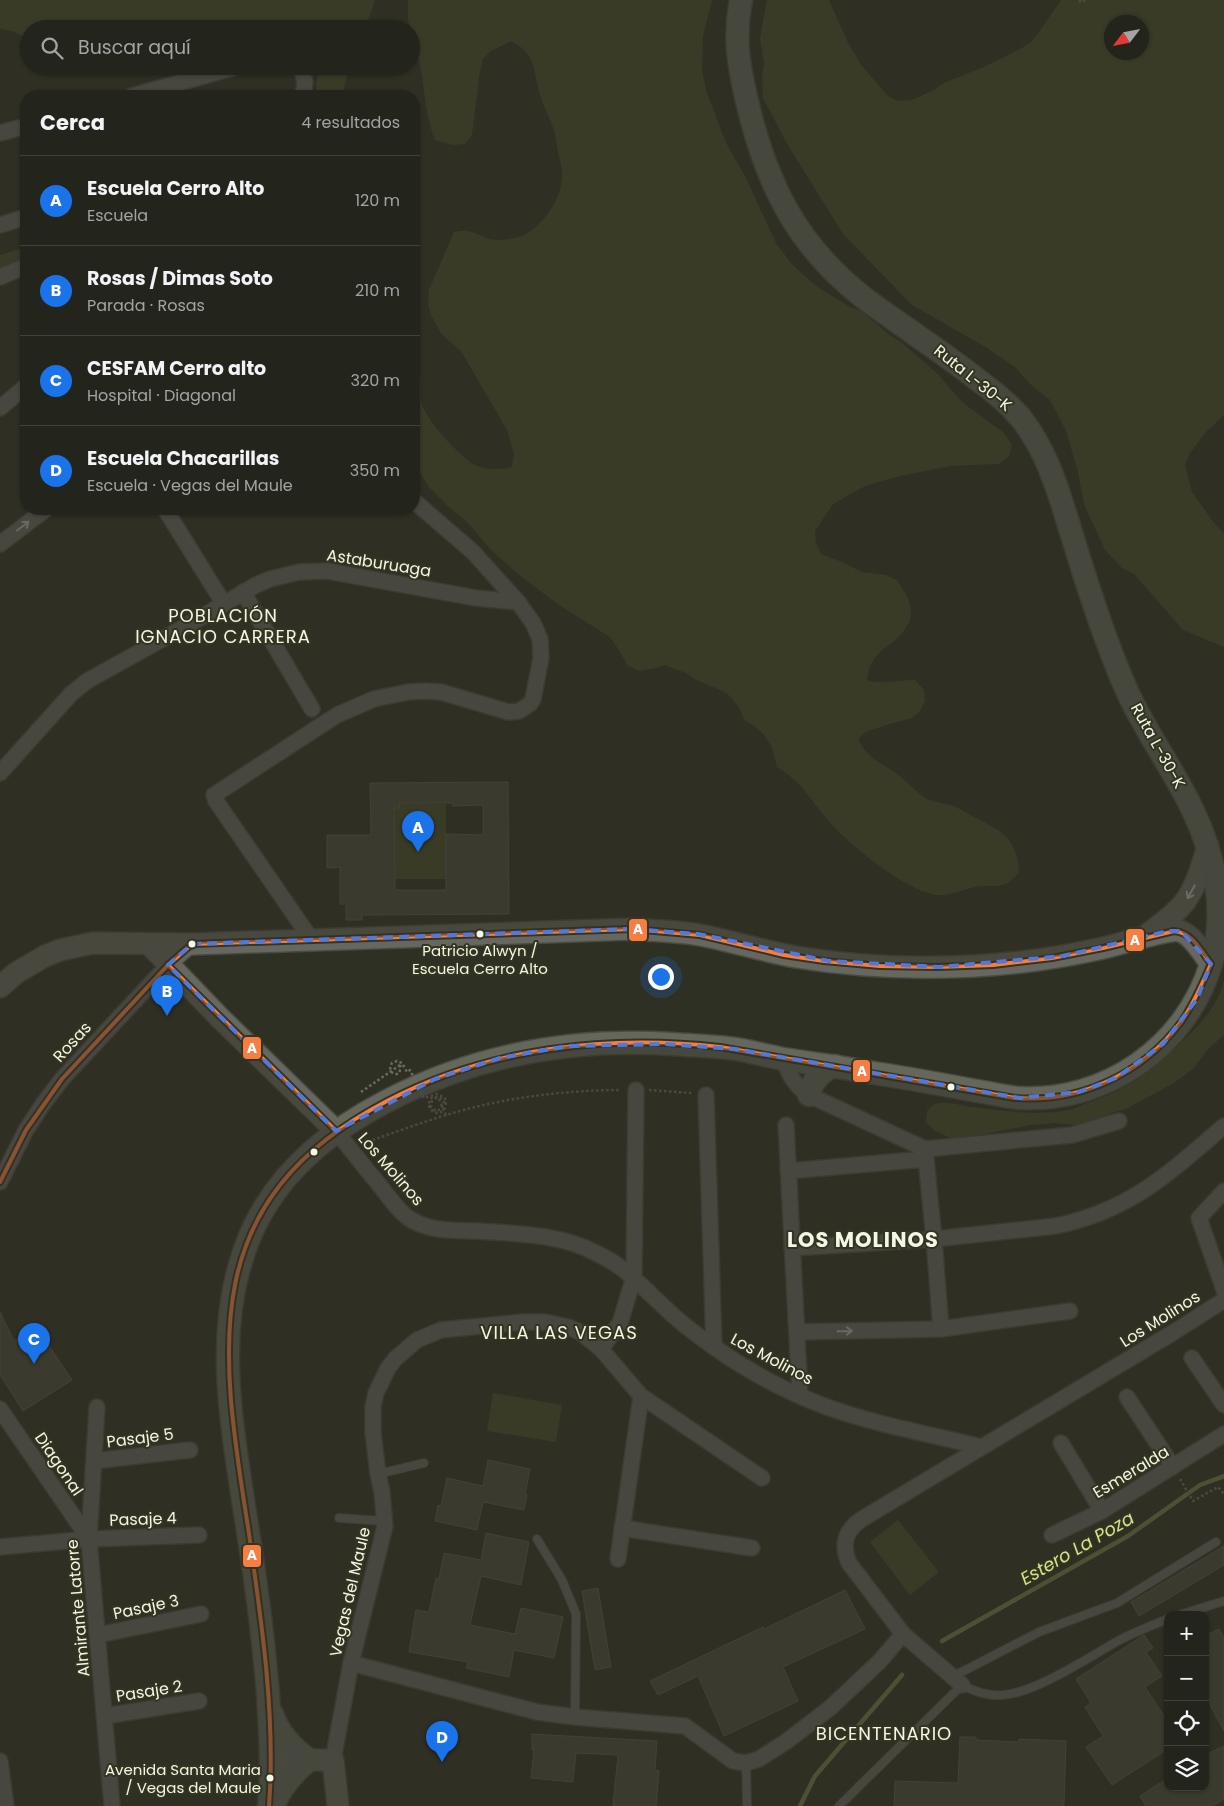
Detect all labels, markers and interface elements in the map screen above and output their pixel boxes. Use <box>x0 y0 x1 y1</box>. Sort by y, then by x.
north arrow <box>1104 15 1149 60</box>
search box <box>20 20 420 75</box>
icon: search <box>38 34 66 62</box>
text: Buscar aquí <box>78 34 191 61</box>
text: Cerca <box>40 108 105 137</box>
text: 4 resultados <box>301 111 400 134</box>
text: Escuela Cerro Alto <box>87 175 264 202</box>
text: A <box>50 189 62 212</box>
text: 120 m <box>355 189 400 212</box>
text: Escuela <box>87 204 148 227</box>
text: Rosas / Dimas Soto <box>87 265 273 292</box>
text: B <box>51 279 61 302</box>
text: 210 m <box>355 279 400 302</box>
text: Parada · Rosas <box>87 294 205 317</box>
street label: Ruta L-30-K <box>929 339 1017 417</box>
text: CESFAM Cerro alto <box>87 355 266 382</box>
text: C <box>50 369 62 392</box>
text: 320 m <box>351 369 400 392</box>
text: Hospital · Diagonal <box>87 384 236 407</box>
text: Escuela Chacarillas <box>87 445 279 472</box>
text: D <box>50 459 62 482</box>
text: 350 m <box>350 459 400 482</box>
text: Escuela · Vegas del Maule <box>87 474 293 497</box>
one-way arrow <box>16 521 29 532</box>
street label: Astaburuaga <box>325 543 433 583</box>
district label: POBLACIÓN IGNACIO CARRERA <box>135 603 311 649</box>
street label: Ruta L-30-K <box>1125 699 1191 793</box>
pin: A <box>402 811 434 852</box>
one-way arrow <box>1185 884 1195 898</box>
line badge: A <box>628 918 648 942</box>
text: A <box>633 919 644 939</box>
line badge: A <box>1125 928 1145 952</box>
marker: Patricio Alwyn / Escuela Cerro Alto <box>475 929 485 939</box>
text: A <box>1130 930 1141 950</box>
unlabelled marker <box>187 939 197 949</box>
place label: Patricio Alwyn / Escuela Cerro Alto <box>412 940 548 979</box>
your location <box>648 964 674 990</box>
pin: B <box>151 975 183 1016</box>
street label: Rosas <box>48 1017 96 1067</box>
line badge: A <box>242 1036 262 1060</box>
text: A <box>247 1038 258 1058</box>
line badge: A <box>852 1059 871 1083</box>
text: A <box>857 1061 868 1081</box>
unlabelled marker <box>946 1082 956 1092</box>
street label: Los Molinos <box>353 1127 429 1211</box>
unlabelled marker <box>309 1147 319 1157</box>
district label: LOS MOLINOS <box>787 1225 939 1254</box>
street label: Los Molinos <box>1116 1285 1204 1353</box>
district label: VILLA LAS VEGAS <box>480 1320 638 1345</box>
pin: C <box>18 1323 50 1364</box>
one-way arrow <box>837 1326 853 1335</box>
street label: Los Molinos <box>727 1328 817 1390</box>
street label: Pasaje 5 <box>105 1422 175 1454</box>
street label: Diagonal <box>29 1428 89 1500</box>
street label: Esmeralda <box>1089 1440 1173 1504</box>
water label: Estero La Poza <box>1016 1505 1138 1591</box>
street label: Pasaje 4 <box>109 1506 177 1532</box>
street label: Vegas del Maule <box>324 1525 376 1659</box>
street label: Almirante Latorre <box>61 1538 95 1678</box>
line badge: A <box>242 1544 262 1568</box>
text: A <box>247 1545 258 1565</box>
street label: Pasaje 3 <box>111 1589 181 1625</box>
map controls <box>1164 1611 1209 1791</box>
button: + <box>1164 1611 1209 1656</box>
button: − <box>1164 1656 1209 1701</box>
street label: Pasaje 2 <box>114 1674 184 1708</box>
button: locate <box>1164 1701 1209 1746</box>
pin: D <box>426 1721 458 1762</box>
district label: BICENTENARIO <box>816 1721 952 1746</box>
button: layers <box>1164 1746 1209 1791</box>
place label: Avenida Santa Maria / Vegas del Maule <box>105 1759 261 1798</box>
marker: Avenida Santa Maria / Vegas del Maule <box>265 1773 275 1783</box>

